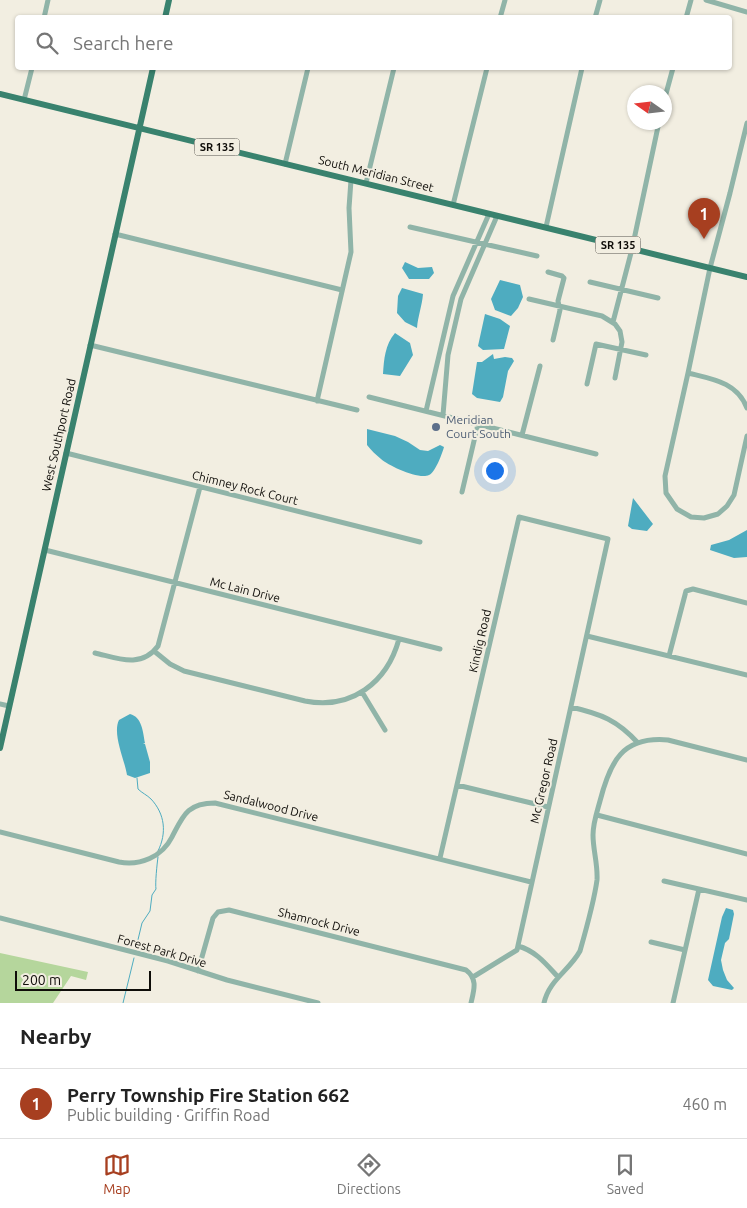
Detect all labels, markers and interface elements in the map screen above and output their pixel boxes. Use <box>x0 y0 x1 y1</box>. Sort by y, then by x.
search box <box>15 15 732 70</box>
icon: search <box>33 29 61 57</box>
text: Search here <box>73 32 173 54</box>
north arrow <box>627 85 672 130</box>
road number: SR 135 <box>194 138 240 156</box>
street label: South Meridian Street <box>317 153 435 194</box>
pin: 1 <box>688 198 720 239</box>
road number: SR 135 <box>596 236 640 254</box>
street label: West Southport Road <box>39 377 78 493</box>
place label: Meridian Court South <box>446 413 511 440</box>
marker: Meridian Court South <box>430 421 442 433</box>
your location <box>482 458 508 484</box>
street label: Chimney Rock Court <box>191 468 300 507</box>
street label: Mc Lain Drive <box>209 575 282 605</box>
street label: Kindig Road <box>466 608 493 674</box>
street label: Mc Gregor Road <box>527 737 560 825</box>
street label: Sandalwood Drive <box>222 787 320 824</box>
street label: Shamrock Drive <box>277 905 361 938</box>
street label: Forest Park Drive <box>116 932 208 969</box>
scale bar <box>15 968 151 991</box>
text: 200 m <box>22 972 61 988</box>
text: Nearby <box>20 1024 91 1048</box>
text: Perry Township Fire Station 662 <box>67 1084 350 1106</box>
text: 1 <box>31 1095 41 1113</box>
text: 460 m <box>682 1095 727 1113</box>
text: Public building · Griffin Road <box>67 1106 270 1124</box>
tab: Map <box>103 1151 131 1197</box>
tab: Directions <box>337 1151 401 1197</box>
tab: Saved <box>607 1151 644 1197</box>

